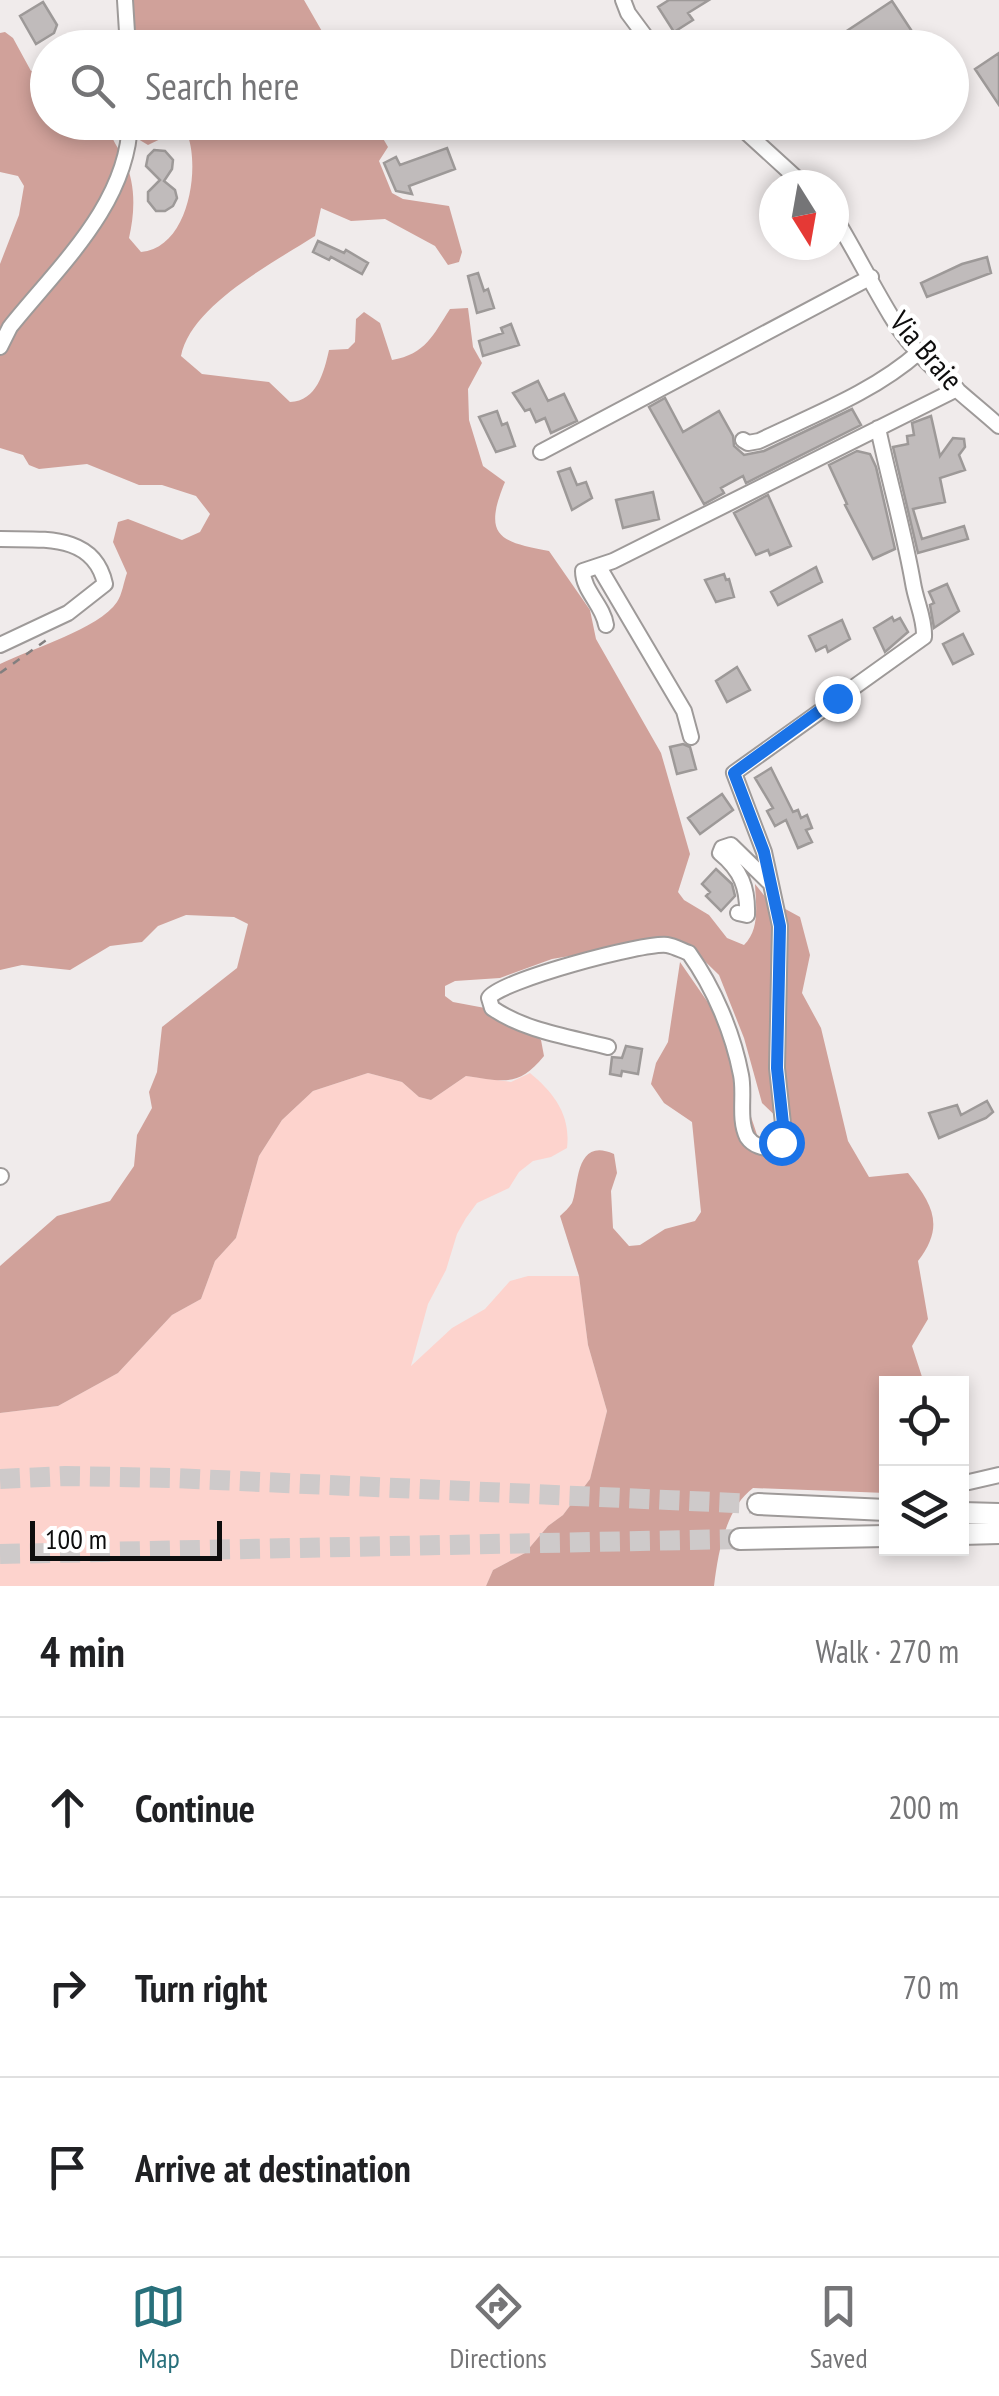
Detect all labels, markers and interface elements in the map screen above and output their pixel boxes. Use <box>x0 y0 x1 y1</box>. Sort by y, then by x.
search box <box>30 30 969 140</box>
icon: search <box>65 58 120 113</box>
text: Search here <box>145 61 299 110</box>
north arrow <box>759 170 849 260</box>
street label: Via Braie <box>882 302 972 398</box>
route end <box>815 676 861 722</box>
route start <box>759 1120 805 1166</box>
map controls <box>879 1376 969 1556</box>
button: locate <box>879 1376 969 1466</box>
button: layers <box>879 1466 969 1556</box>
scale bar <box>30 1516 222 1560</box>
text: 100 m <box>45 1520 107 1557</box>
text: 4 min <box>40 1624 125 1679</box>
text: Walk · 270 m <box>815 1630 959 1672</box>
icon: ahead <box>40 1780 95 1835</box>
text: Continue <box>135 1783 255 1832</box>
text: 200 m <box>888 1786 959 1828</box>
icon: right <box>40 1960 95 2015</box>
text: Turn right <box>135 1963 267 2012</box>
text: 70 m <box>903 1966 959 2008</box>
icon: arrive <box>40 2140 95 2195</box>
text: Arrive at destination <box>135 2143 411 2192</box>
tab: Map <box>131 2279 186 2376</box>
tab: Directions <box>449 2279 547 2376</box>
tab: Saved <box>810 2279 868 2376</box>

